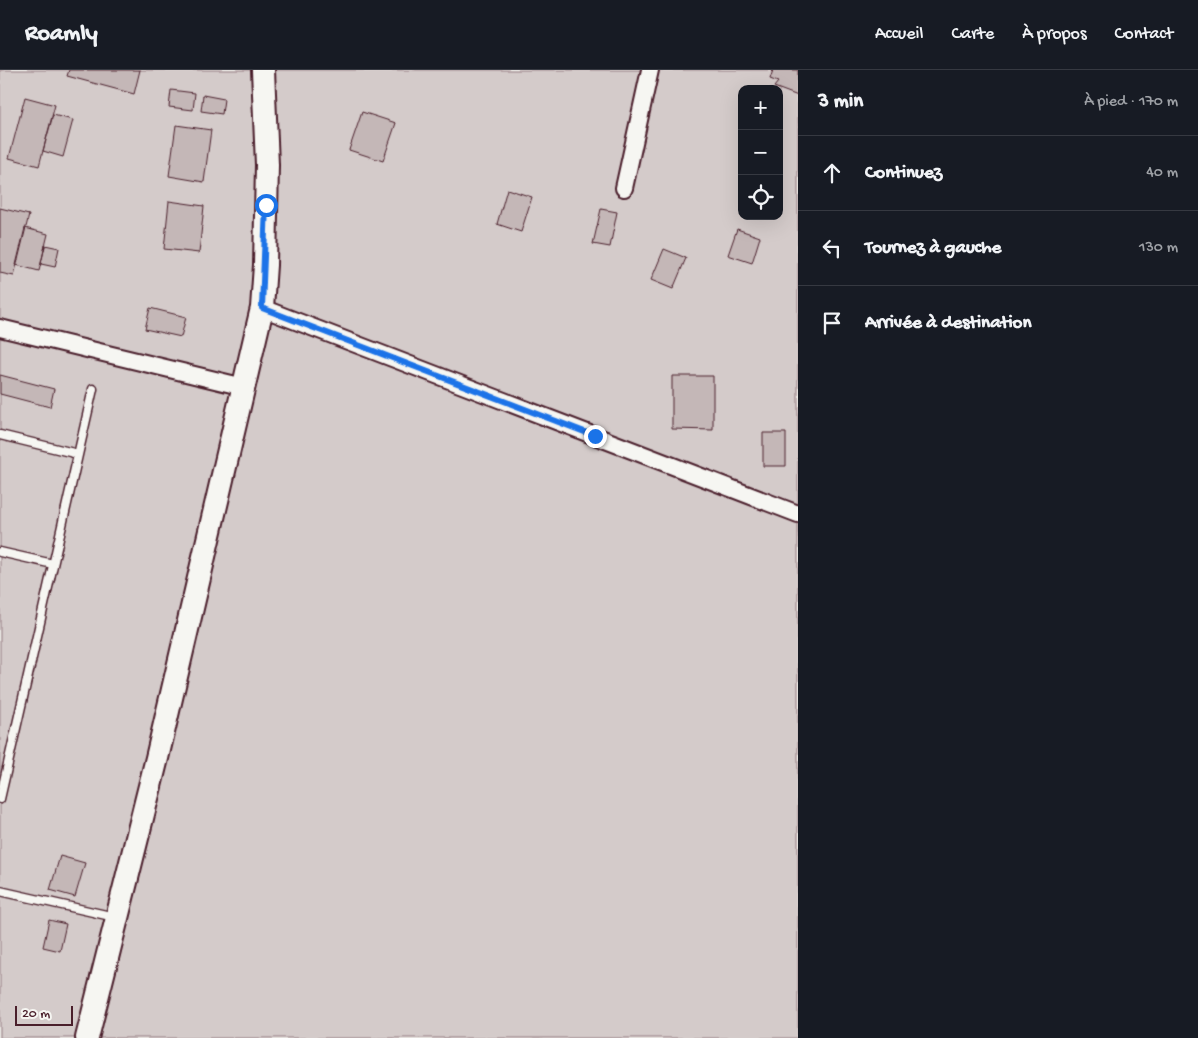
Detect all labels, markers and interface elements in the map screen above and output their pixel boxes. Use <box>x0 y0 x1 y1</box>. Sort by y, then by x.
text: Roamly <box>25 20 98 49</box>
text: Accueil <box>875 24 923 45</box>
text: Carte <box>951 24 994 45</box>
text: À propos <box>1022 24 1087 45</box>
text: Contact <box>1115 24 1173 45</box>
map controls <box>738 85 783 220</box>
button: + <box>738 85 783 130</box>
text: 3 min <box>818 90 863 115</box>
text: À pied · 170 m <box>1084 93 1178 112</box>
button: − <box>738 130 783 175</box>
icon: ahead <box>818 159 846 187</box>
text: Continuez <box>865 162 942 185</box>
text: 40 m <box>1146 164 1178 183</box>
button: locate <box>738 175 783 220</box>
route start <box>255 194 278 217</box>
icon: left <box>818 234 846 262</box>
text: Tournez à gauche <box>865 237 1001 260</box>
text: 130 m <box>1139 239 1178 258</box>
icon: arrive <box>818 309 846 337</box>
text: Arrivée à destination <box>865 312 1031 335</box>
route end <box>584 425 607 448</box>
scale bar <box>15 1003 72 1026</box>
text: 20 m <box>22 1006 50 1023</box>

